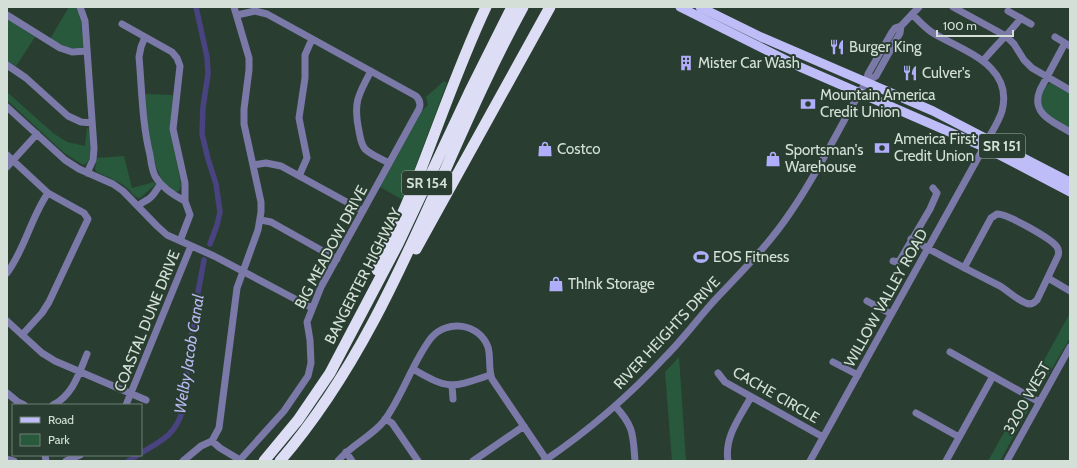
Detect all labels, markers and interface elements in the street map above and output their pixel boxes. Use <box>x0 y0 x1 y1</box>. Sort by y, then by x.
scale bar <box>937 12 1013 38</box>
text: 100 m <box>943 18 977 33</box>
restaurant icon: Burger King <box>828 38 846 56</box>
place label: Burger King <box>849 38 922 56</box>
building icon: Mister Car Wash <box>677 54 695 72</box>
place label: Mister Car Wash <box>698 54 800 72</box>
restaurant icon: Culver's <box>901 64 919 82</box>
place label: Culver's <box>922 64 971 82</box>
place label: Mountain America Credit Union <box>820 86 936 121</box>
bank icon: Mountain America Credit Union <box>799 95 817 113</box>
place label: America First Credit Union <box>894 130 976 165</box>
road number: SR 151 <box>979 134 1025 158</box>
bank icon: America First Credit Union <box>873 139 891 157</box>
shop icon: Costco <box>536 140 554 158</box>
place label: Costco <box>557 140 600 158</box>
place label: Sportsman's Warehouse <box>785 141 863 176</box>
shop icon: Sportsman's Warehouse <box>764 150 782 168</box>
road number: SR 154 <box>402 171 452 195</box>
street label: BIG MEADOW DRIVE <box>291 182 371 312</box>
street label: BANGERTER HIGHWAY <box>321 205 405 347</box>
street label: WILLOW VALLEY ROAD <box>841 226 932 370</box>
street label: COASTAL DUNE DRIVE <box>110 248 184 394</box>
sports icon: EOS Fitness <box>692 248 710 266</box>
place label: EOS Fitness <box>713 248 789 266</box>
street label: RIVER HEIGHTS DRIVE <box>610 273 724 393</box>
shop icon: Th!nk Storage <box>547 275 565 293</box>
place label: Th!nk Storage <box>568 275 655 293</box>
water label: Welby Jacob Canal <box>170 293 208 415</box>
street label: 3200 WEST <box>1000 359 1054 437</box>
street label: CACHE CIRCLE <box>729 363 823 427</box>
legend <box>12 404 142 456</box>
text: Road <box>48 412 74 427</box>
text: Park <box>48 432 70 447</box>

